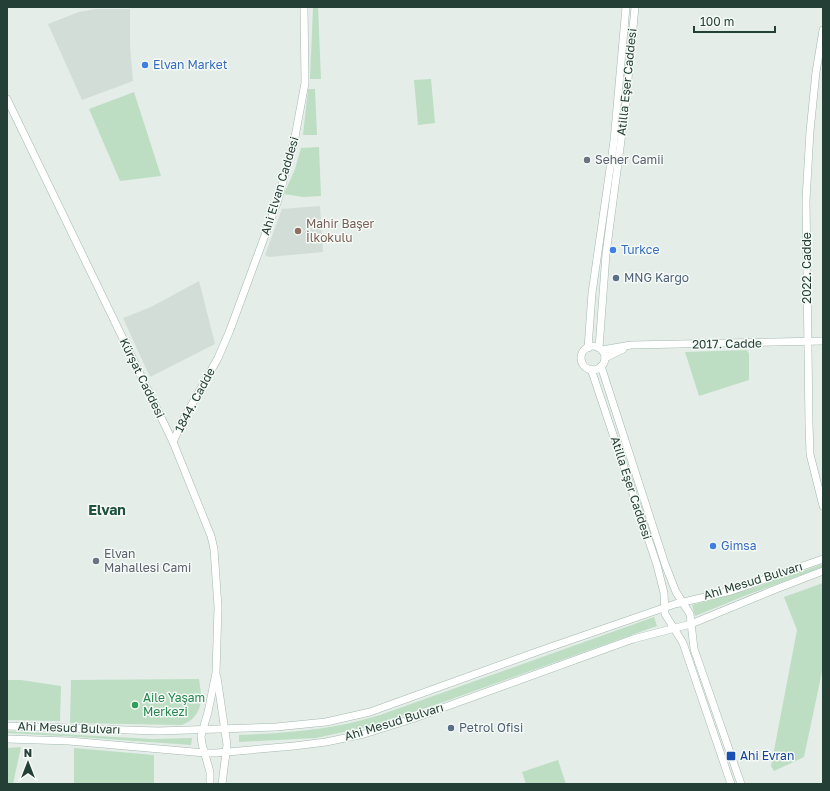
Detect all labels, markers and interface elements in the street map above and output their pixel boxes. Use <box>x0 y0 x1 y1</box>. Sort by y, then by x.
scale bar <box>694 8 775 34</box>
text: 100 m <box>700 14 734 29</box>
street label: Atilla Eşer Caddesi <box>613 28 640 136</box>
place label: Elvan Market <box>153 57 228 72</box>
marker: Elvan Market <box>140 60 150 70</box>
street label: Ahi Elvan Caddesi <box>257 135 302 237</box>
place label: Seher Camii <box>595 152 664 167</box>
marker: Seher Camii <box>582 155 592 165</box>
place label: Mahir Başer İlkokulu <box>306 216 375 245</box>
marker: Mahir Başer İlkokulu <box>293 226 303 236</box>
street label: 2022. Cadde <box>799 232 814 304</box>
place label: Turkce <box>621 242 659 257</box>
marker: Turkce <box>608 245 618 255</box>
place label: MNG Kargo <box>624 270 689 285</box>
marker: MNG Kargo <box>611 273 621 283</box>
street label: Kürşat Caddesi <box>117 335 168 420</box>
street label: 2017. Cadde <box>692 335 762 352</box>
street label: 1844. Cadde <box>171 365 218 435</box>
street label: Atilla Eşer Caddesi <box>608 434 655 541</box>
district label: Elvan <box>88 501 126 518</box>
place label: Gimsa <box>721 538 756 553</box>
marker: Gimsa <box>708 541 718 551</box>
place label: Elvan Mahallesi Cami <box>104 546 191 575</box>
marker: Elvan Mahallesi Cami <box>91 556 101 566</box>
street label: Ahi Mesud Bulvarı <box>701 558 804 603</box>
place label: Aile Yaşam Merkezi <box>143 690 205 719</box>
street label: Ahi Mesud Bulvarı <box>342 699 445 744</box>
marker: Aile Yaşam Merkezi <box>130 700 140 710</box>
street label: Ahi Mesud Bulvarı <box>17 718 121 737</box>
place label: Petrol Ofisi <box>459 720 523 735</box>
marker: Petrol Ofisi <box>446 723 456 733</box>
north arrow <box>8 743 48 783</box>
text: N <box>24 746 32 759</box>
place label: Ahi Evran <box>740 748 794 763</box>
marker: Ahi Evran <box>725 750 737 762</box>

